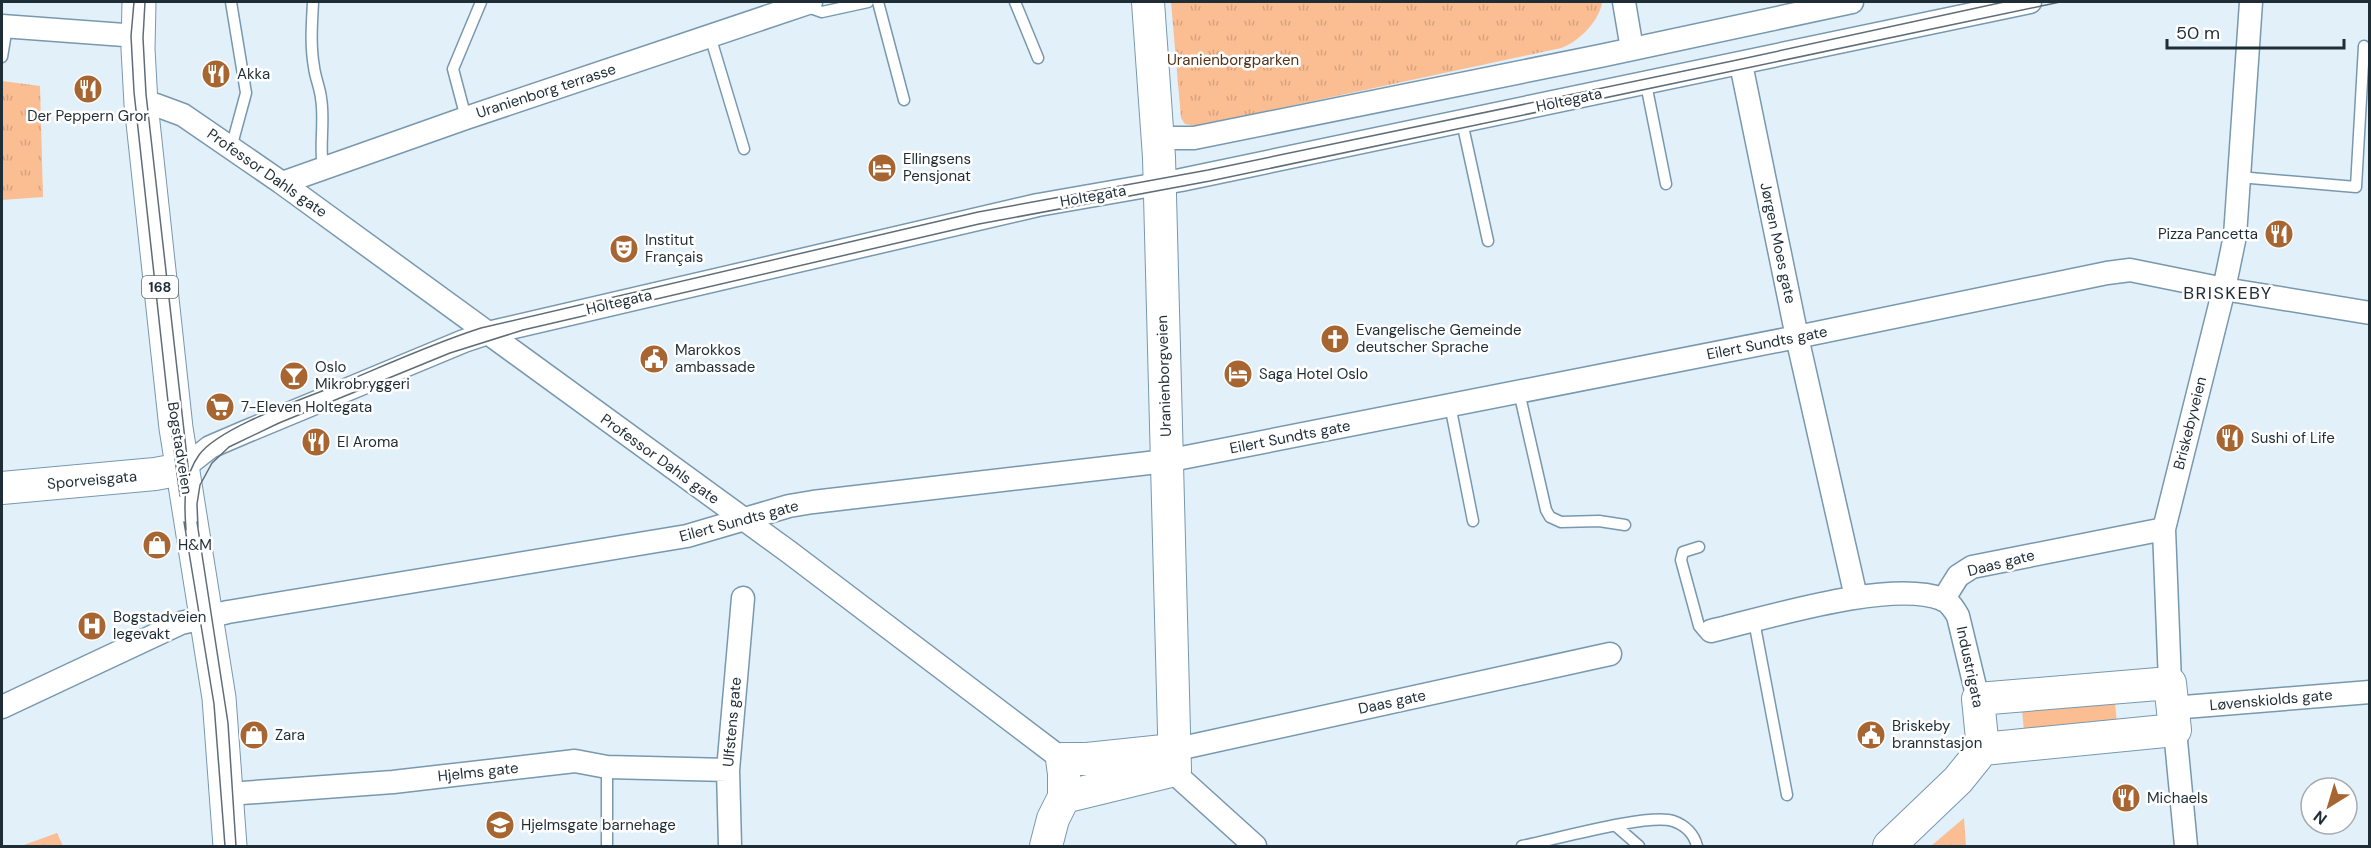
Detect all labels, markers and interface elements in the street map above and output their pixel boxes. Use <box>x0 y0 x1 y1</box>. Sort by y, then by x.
scale bar <box>2167 12 2344 50</box>
text: 50 m <box>2176 21 2220 45</box>
park label: Uranienborgparken <box>1167 50 1299 70</box>
restaurant icon: Akka <box>200 58 232 90</box>
street label: Uranienborg terrasse <box>474 59 618 123</box>
place label: Akka <box>237 64 270 84</box>
restaurant icon: Der Peppern Gror <box>72 73 104 105</box>
street label: Holtegata <box>1534 83 1604 117</box>
place label: Der Peppern Gror <box>27 106 149 126</box>
street label: Professor Dahls gate <box>203 124 331 222</box>
place label: Ellingsens Pensjonat <box>903 149 971 186</box>
hotel icon: Ellingsens Pensjonat <box>866 152 898 184</box>
street label: Holtegata <box>1058 180 1128 212</box>
street label: Jørgen Moes gate <box>1755 181 1801 305</box>
restaurant icon: Pizza Pancetta <box>2263 218 2295 250</box>
place label: Pizza Pancetta <box>2158 224 2258 244</box>
place label: Institut Français <box>645 230 703 267</box>
theatre icon: Institut Français <box>608 233 640 265</box>
road number: 168 <box>142 276 178 298</box>
district label: BRISKEBY <box>2183 281 2273 305</box>
street label: Holtegata <box>584 285 654 319</box>
street label: Uranienborgveien <box>1152 315 1176 437</box>
place label: Evangelische Gemeinde deutscher Sprache <box>1356 320 1521 357</box>
street label: Eilert Sundts gate <box>1705 321 1829 365</box>
church icon: Evangelische Gemeinde deutscher Sprache <box>1319 323 1351 355</box>
place label: Marokkos ambassade <box>675 340 755 377</box>
public building icon: Marokkos ambassade <box>638 343 670 375</box>
place label: Oslo Mikrobryggeri <box>315 357 410 394</box>
hotel icon: Saga Hotel Oslo <box>1222 358 1254 390</box>
bar icon: Oslo Mikrobryggeri <box>278 360 310 392</box>
place label: Saga Hotel Oslo <box>1259 364 1368 384</box>
street label: Briskebyveien <box>2169 374 2211 472</box>
supermarket icon: 7-Eleven Holtegata <box>204 391 236 423</box>
place label: 7-Eleven Holtegata <box>241 397 372 417</box>
street label: Bogstadveien <box>163 400 197 496</box>
street label: Professor Dahls gate <box>597 409 723 509</box>
street label: Eilert Sundts gate <box>1228 415 1352 459</box>
restaurant icon: Sushi of Life <box>2214 422 2246 454</box>
restaurant icon: El Aroma <box>300 426 332 458</box>
place label: Sushi of Life <box>2251 428 2335 448</box>
place label: El Aroma <box>337 432 398 452</box>
street label: Sporveisgata <box>46 466 138 494</box>
street label: Eilert Sundts gate <box>677 495 801 547</box>
shop icon: H&M <box>141 529 173 561</box>
place label: H&M <box>178 535 212 555</box>
street label: Daas gate <box>1965 545 2037 581</box>
place label: Bogstadveien legevakt <box>113 607 206 644</box>
hospital icon: Bogstadveien legevakt <box>76 610 108 642</box>
street label: Industrigata <box>1952 624 1988 710</box>
street label: Ulfstens gate <box>718 676 746 768</box>
street label: Daas gate <box>1356 685 1428 719</box>
street label: Løvenskiolds gate <box>2209 685 2333 715</box>
place label: Briskeby brannstasjon <box>1892 716 1982 753</box>
shop icon: Zara <box>238 719 270 751</box>
public building icon: Briskeby brannstasjon <box>1855 719 1887 751</box>
place label: Zara <box>275 725 305 745</box>
street label: Hjelms gate <box>437 758 519 786</box>
north arrow <box>2299 776 2359 836</box>
restaurant icon: Michaels <box>2110 782 2142 814</box>
place label: Michaels <box>2147 788 2208 808</box>
text: N <box>2309 806 2331 829</box>
school or university icon: Hjelmsgate barnehage <box>484 809 516 841</box>
place label: Hjelmsgate barnehage <box>521 815 676 835</box>

